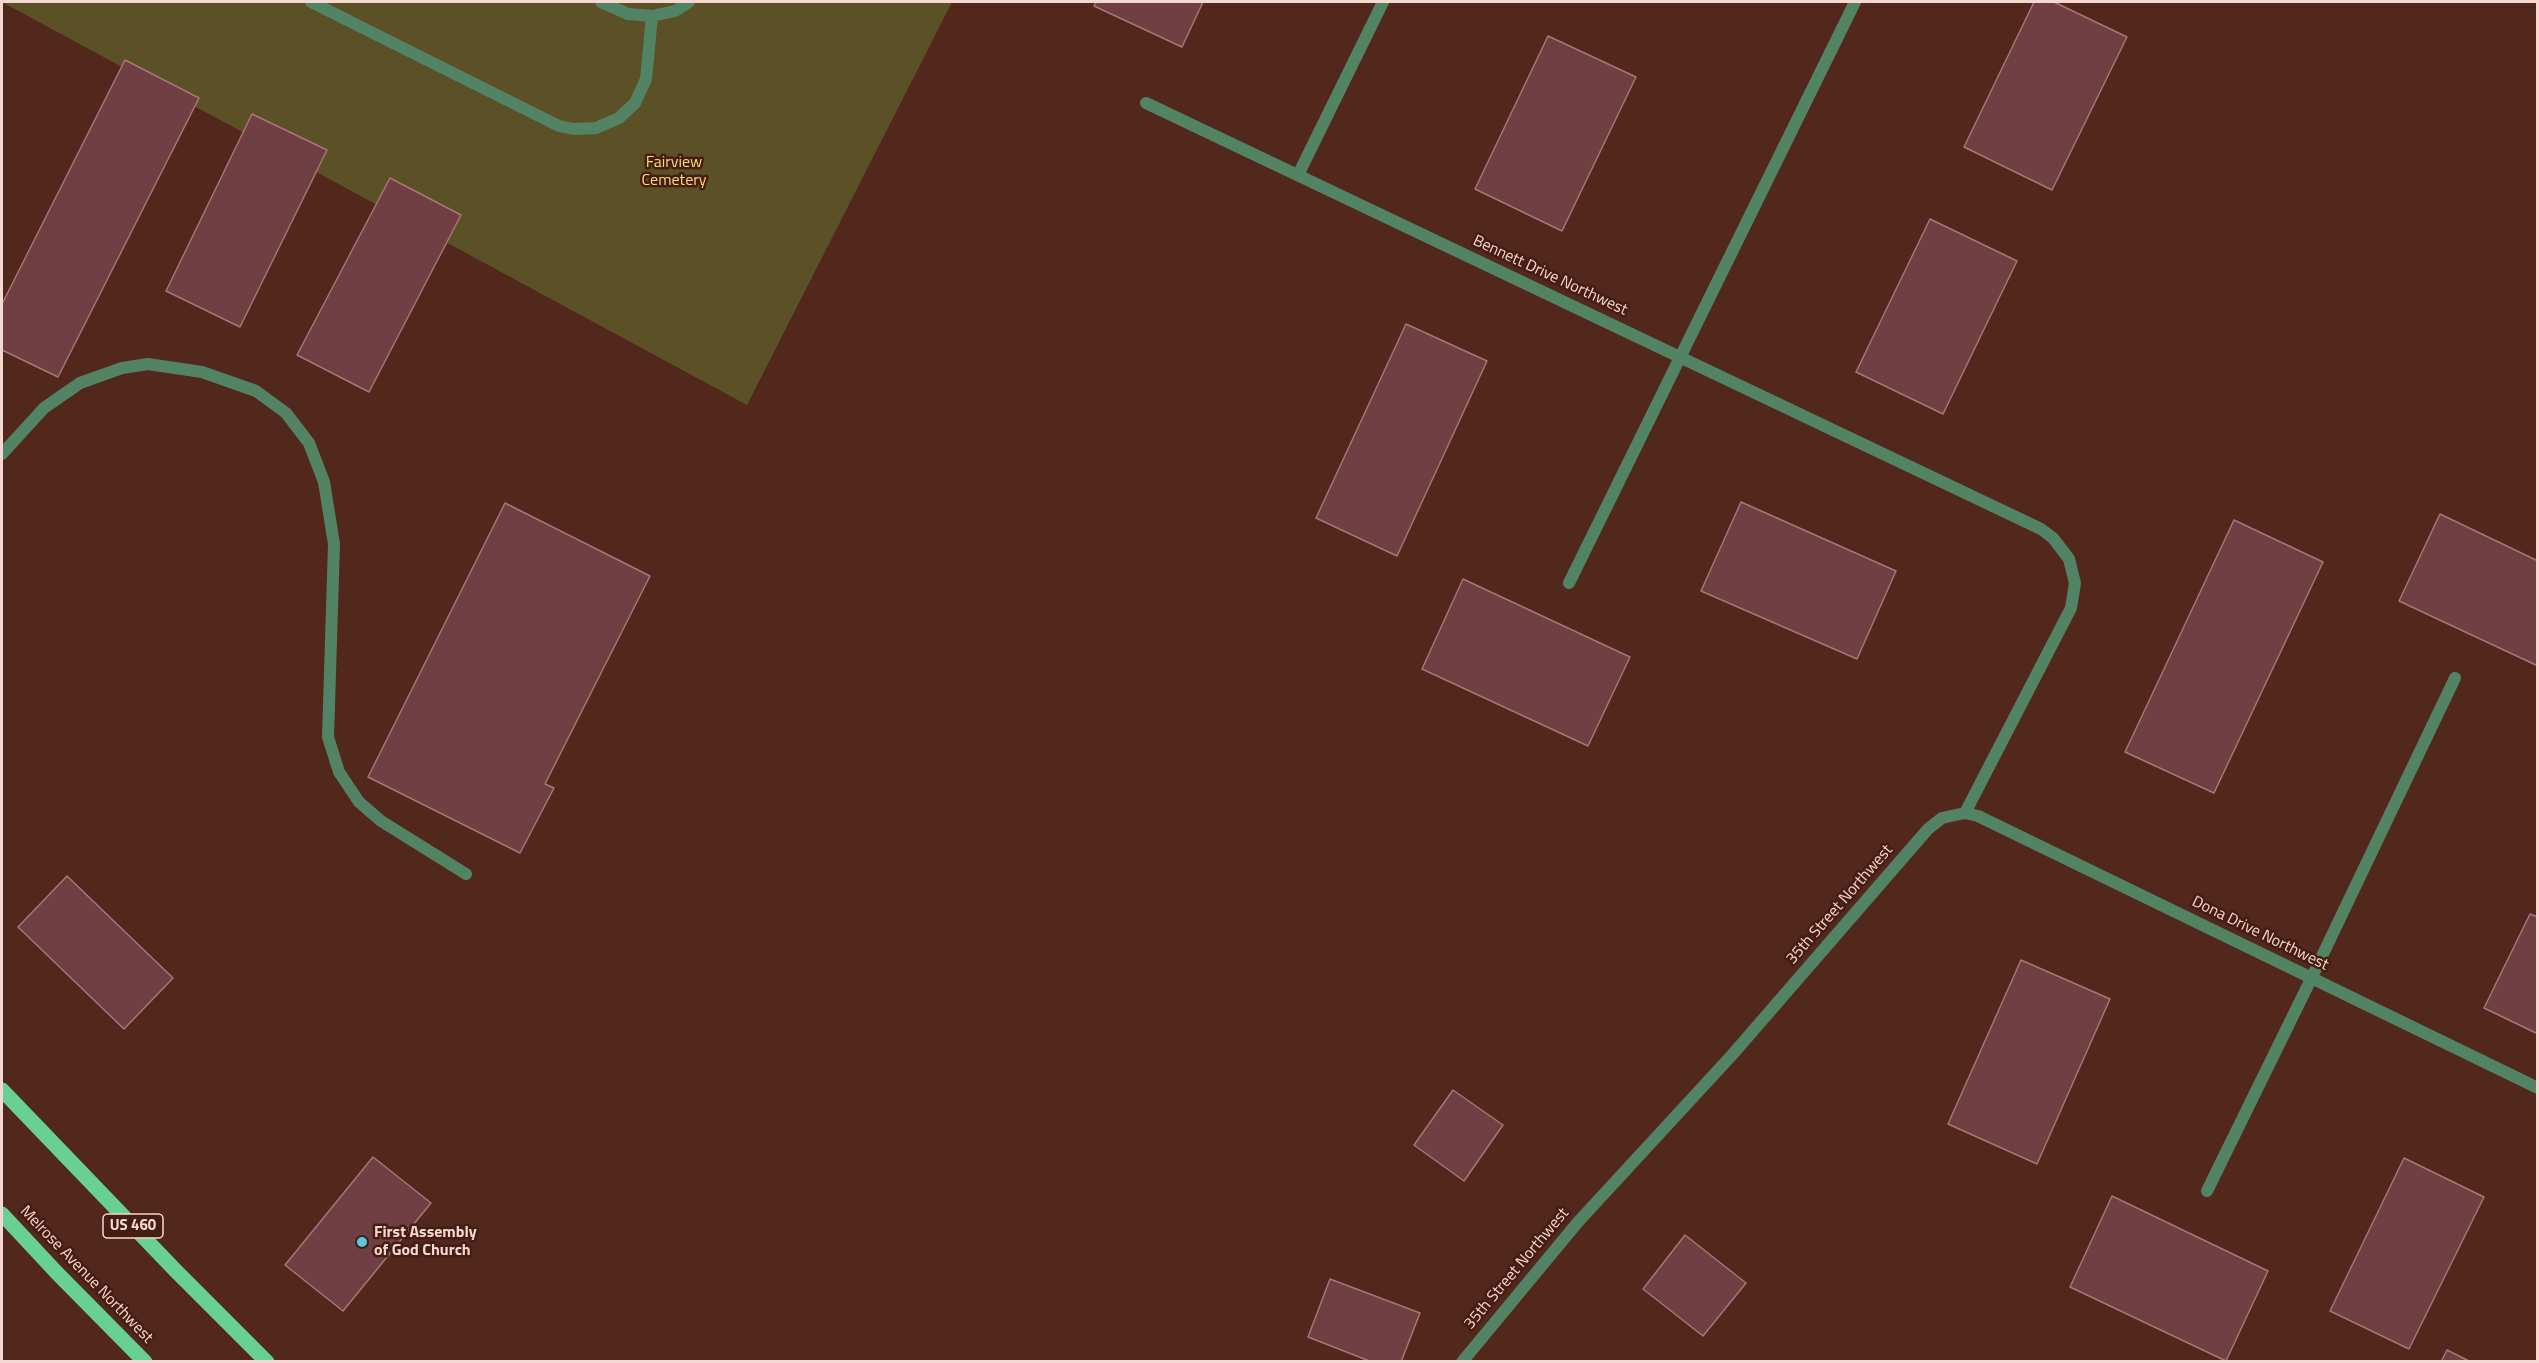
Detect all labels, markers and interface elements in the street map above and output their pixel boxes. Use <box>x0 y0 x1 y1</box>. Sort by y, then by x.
park label: Fairview Cemetery <box>642 153 706 191</box>
street label: Bennett Drive Northwest <box>1470 232 1630 320</box>
street label: 35th Street Northwest <box>1783 841 1897 969</box>
street label: Dona Drive Northwest <box>2189 893 2331 975</box>
street label: Melrose Avenue Northwest <box>15 1202 157 1348</box>
street label: 35th Street Northwest <box>1461 1204 1573 1334</box>
road number: US 460 <box>103 1214 163 1238</box>
place label: First Assembly of God Church <box>374 1223 477 1261</box>
marker: First Assembly of God Church <box>355 1235 369 1249</box>

